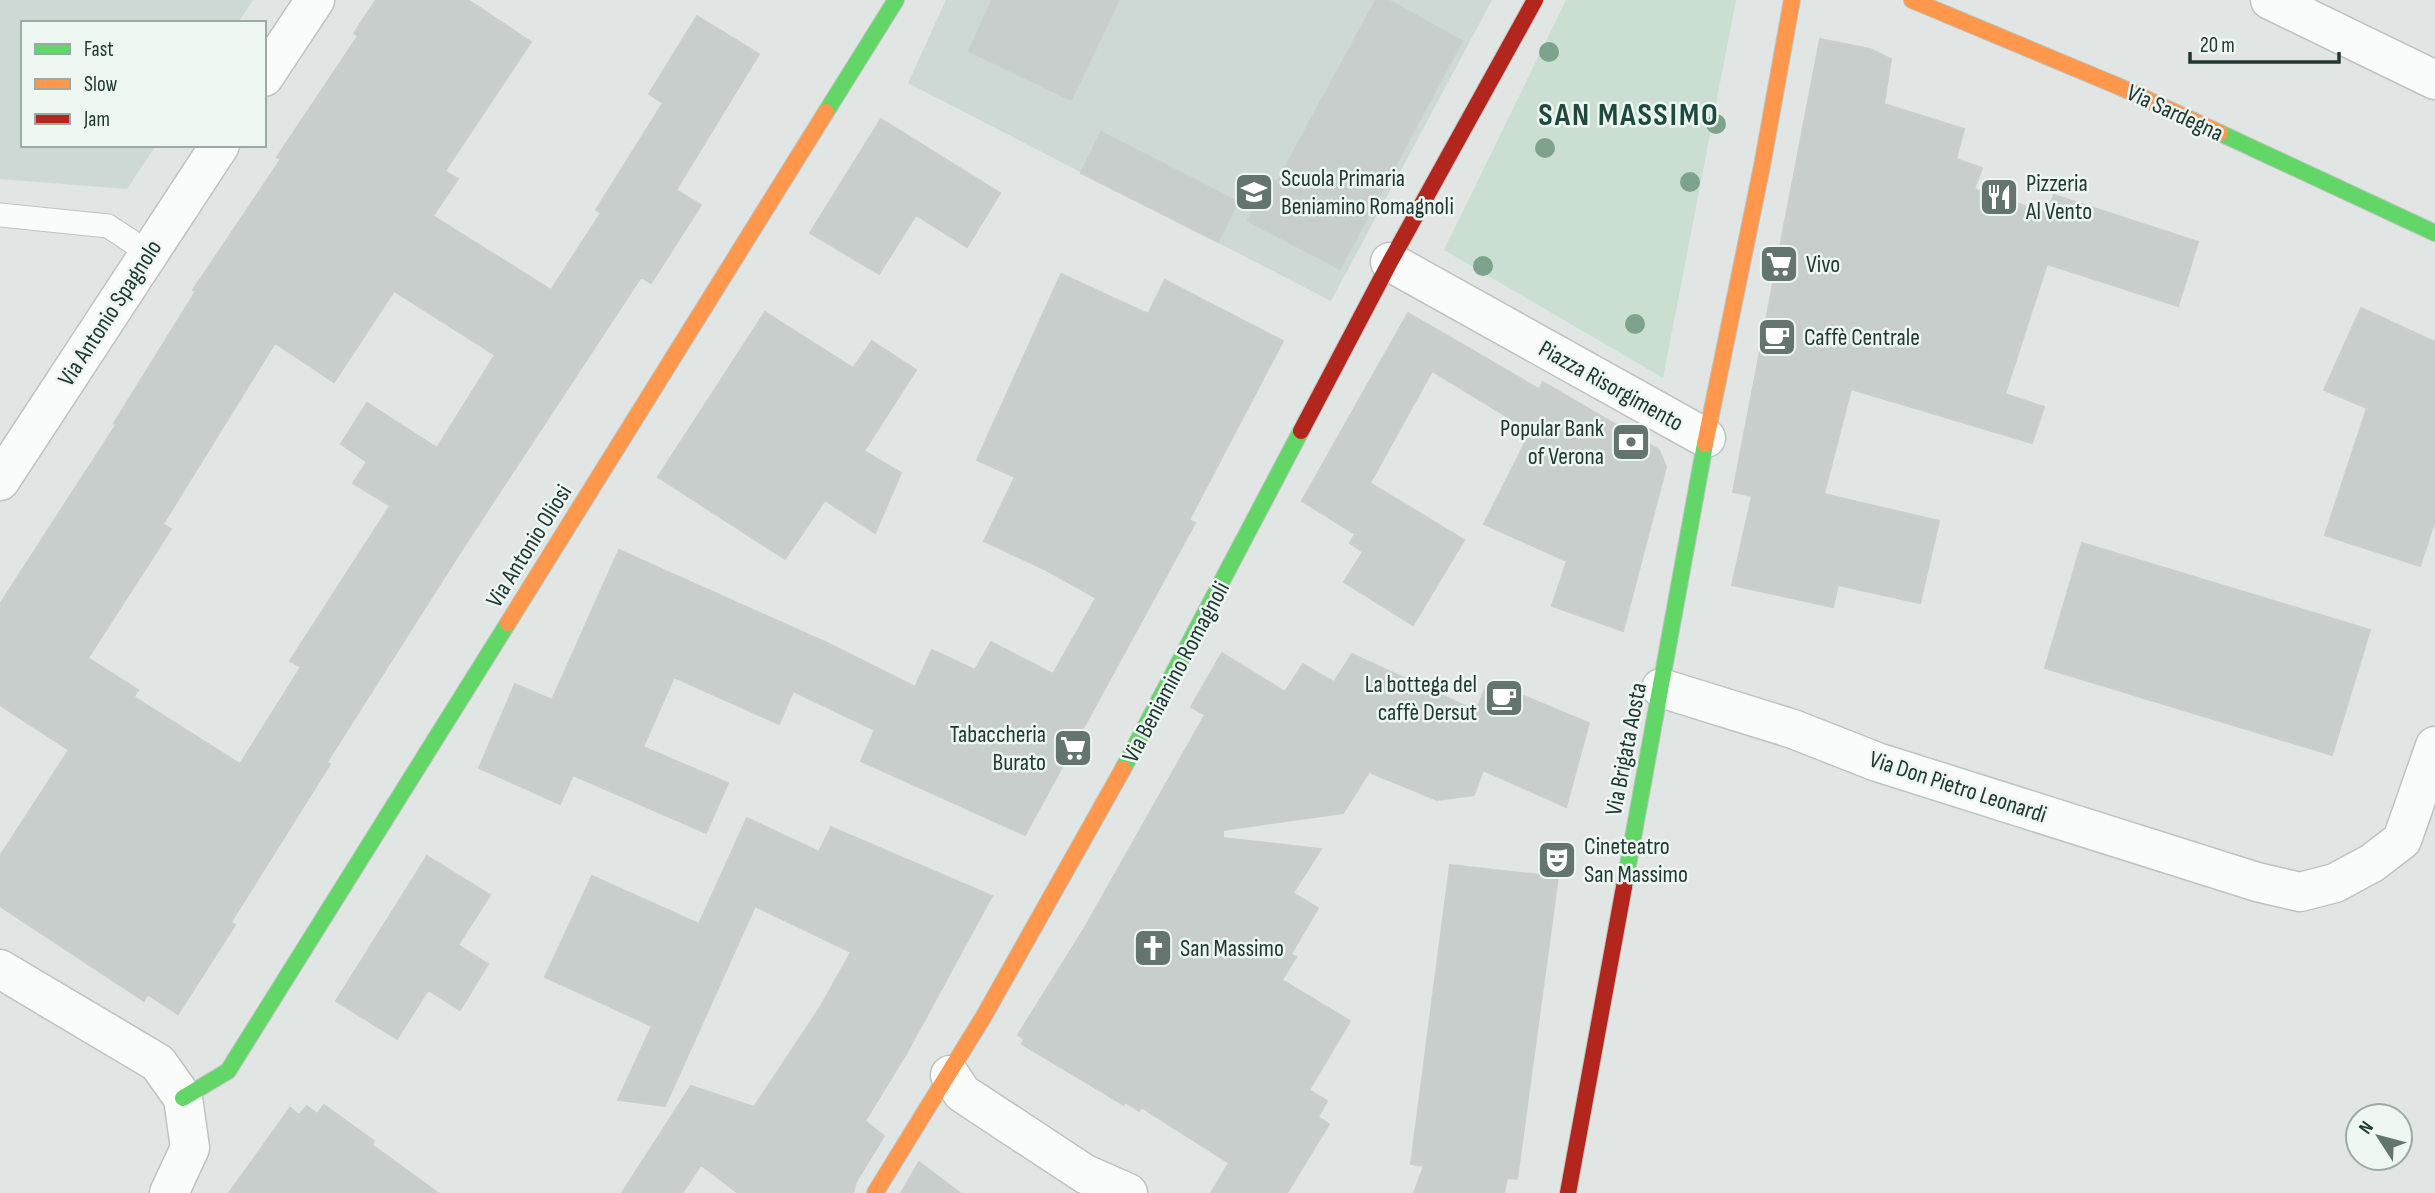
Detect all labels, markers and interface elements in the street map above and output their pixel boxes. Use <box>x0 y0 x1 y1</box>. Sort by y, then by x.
legend <box>21 21 266 147</box>
scale bar <box>2190 21 2339 65</box>
text: 20 m <box>2200 33 2235 58</box>
text: Fast <box>84 37 114 62</box>
text: Slow <box>84 72 118 97</box>
street label: Via Sardegna <box>2122 78 2228 148</box>
district label: SAN MASSIMO <box>1538 96 1720 135</box>
text: Jam <box>83 107 110 132</box>
place label: Scuola Primaria Beniamino Romagnoli <box>1281 164 1454 221</box>
place label: Pizzeria Al Vento <box>2025 169 2092 226</box>
school or university icon: Scuola Primaria Beniamino Romagnoli <box>1233 171 1275 213</box>
restaurant icon: Pizzeria Al Vento <box>1978 176 2020 218</box>
street label: Via Antonio Spagnolo <box>52 234 168 392</box>
supermarket icon: Vivo <box>1758 243 1800 285</box>
place label: Vivo <box>1806 250 1840 279</box>
cafe icon: Caffè Centrale <box>1756 316 1798 358</box>
place label: Caffè Centrale <box>1804 323 1920 352</box>
street label: Piazza Risorgimento <box>1534 334 1688 438</box>
place label: Popular Bank of Verona <box>1500 414 1604 471</box>
bank icon: Popular Bank of Verona <box>1610 421 1652 463</box>
street label: Via Antonio Oliosi <box>480 479 578 613</box>
street label: Via Beniamino Romagnoli <box>1116 576 1236 768</box>
place label: La bottega del caffè Dersut <box>1365 670 1477 727</box>
cafe icon: La bottega del caffè Dersut <box>1483 677 1525 719</box>
street label: Via Brigata Aosta <box>1599 680 1653 818</box>
place label: Tabaccheria Burato <box>950 720 1046 777</box>
supermarket icon: Tabaccheria Burato <box>1052 727 1094 769</box>
street label: Via Don Pietro Leonardi <box>1866 745 2050 829</box>
place label: Cineteatro San Massimo <box>1584 832 1688 889</box>
theatre icon: Cineteatro San Massimo <box>1536 839 1578 881</box>
church icon: San Massimo <box>1132 927 1174 969</box>
place label: San Massimo <box>1180 934 1284 963</box>
north arrow <box>2344 1102 2414 1172</box>
text: N <box>2354 1117 2379 1139</box>

